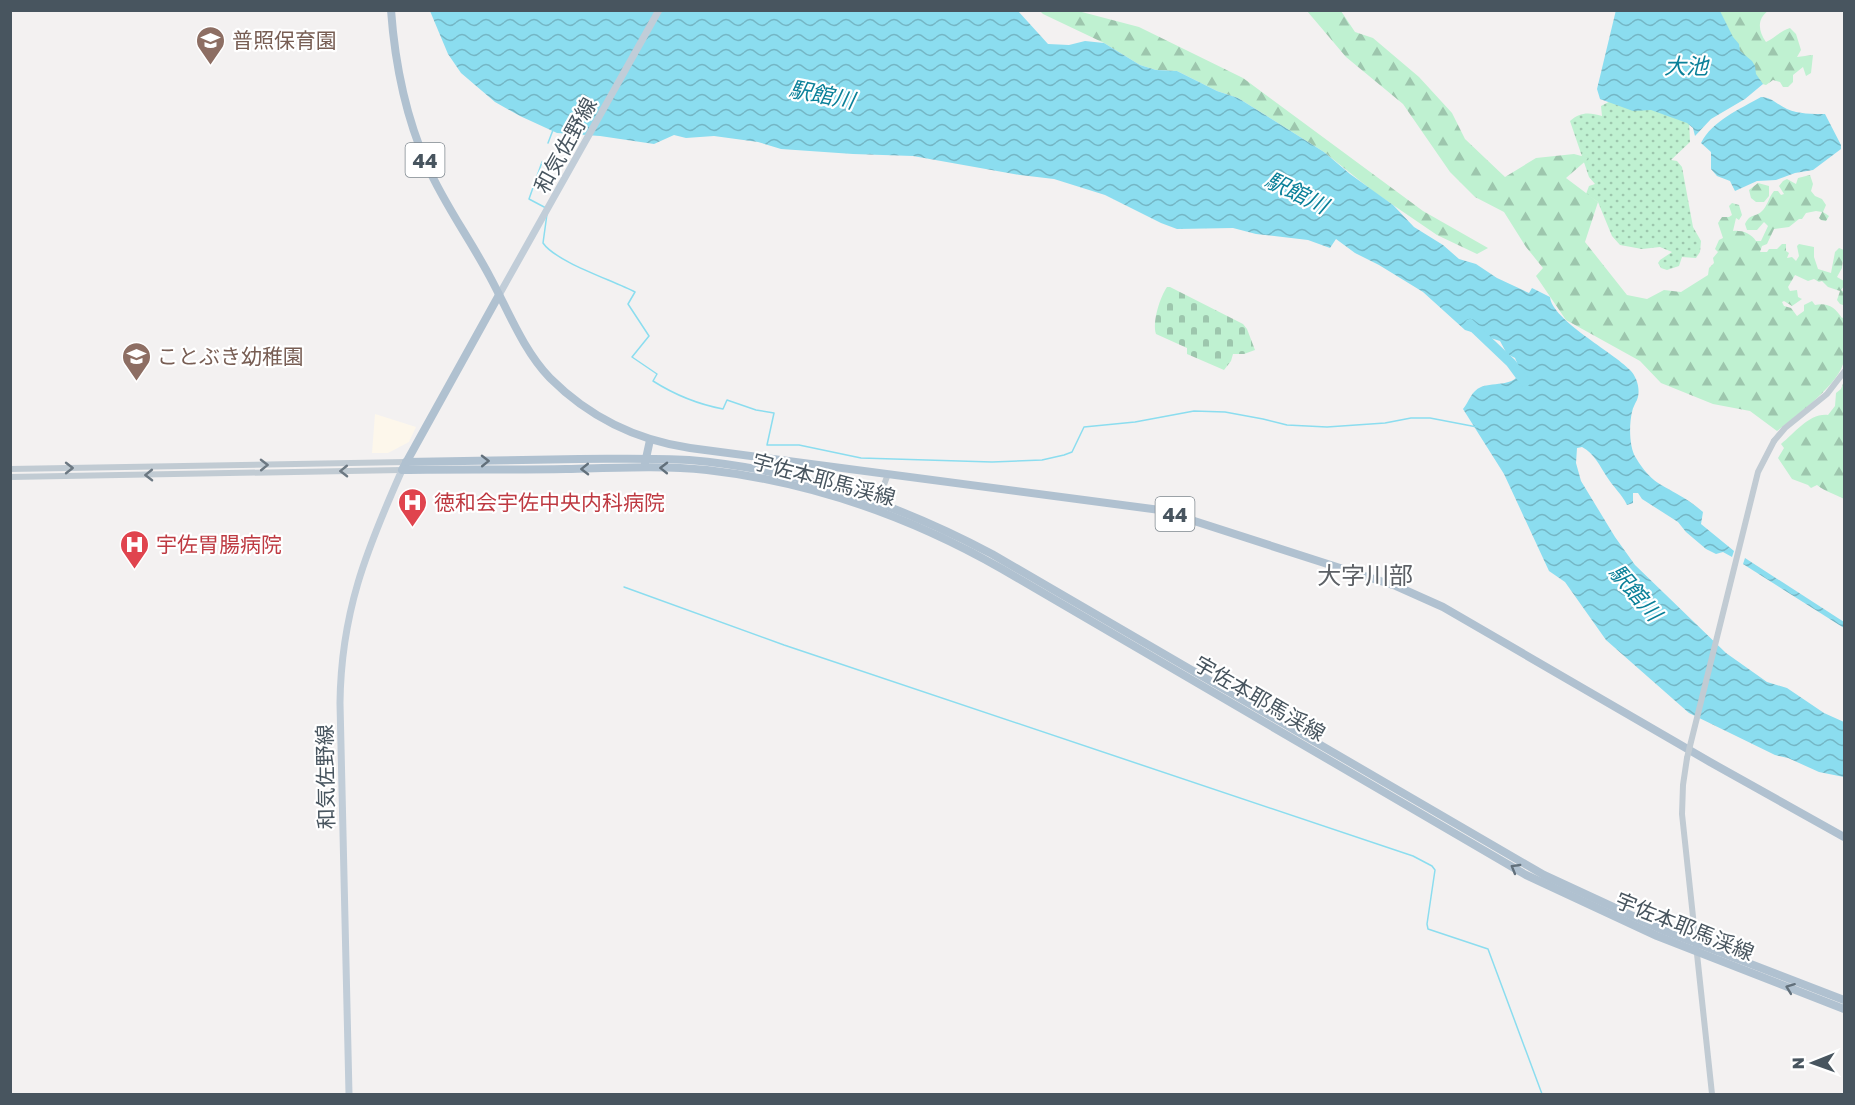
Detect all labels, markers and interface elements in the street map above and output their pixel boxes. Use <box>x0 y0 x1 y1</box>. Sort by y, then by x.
school or university icon: 普照保育園 <box>195 24 227 66</box>
place label: 普照保育園 <box>232 27 337 53</box>
water label: 大池 <box>1664 52 1710 79</box>
water label: 駅館川 <box>787 74 859 114</box>
street label: 和気佐野線 <box>528 93 602 197</box>
road number: 44 <box>406 143 444 177</box>
water label: 駅館川 <box>1261 165 1334 219</box>
school or university icon: ことぶき幼稚園 <box>120 340 152 382</box>
place label: ことぶき幼稚園 <box>157 343 304 369</box>
street label: 宇佐本耶馬渓線 <box>750 447 898 511</box>
one-way arrow <box>481 454 490 467</box>
one-way arrow <box>259 459 268 471</box>
one-way arrow <box>64 462 73 474</box>
one-way arrow <box>581 462 590 475</box>
one-way arrow <box>659 462 668 474</box>
one-way arrow <box>339 465 348 478</box>
one-way arrow <box>144 469 153 481</box>
hospital icon: 徳和会宇佐中央内科病院 <box>397 486 429 528</box>
place label: 徳和会宇佐中央内科病院 <box>434 489 665 515</box>
road number: 44 <box>1156 497 1194 531</box>
hospital icon: 宇佐胃腸病院 <box>119 528 151 570</box>
place label: 宇佐胃腸病院 <box>156 531 282 557</box>
water label: 駅館川 <box>1604 558 1669 627</box>
district label: 大字川部 <box>1317 560 1413 589</box>
street label: 宇佐本耶馬渓線 <box>1190 650 1330 746</box>
street label: 和気佐野線 <box>311 724 339 830</box>
one-way arrow <box>1511 864 1521 876</box>
street label: 宇佐本耶馬渓線 <box>1612 886 1758 966</box>
one-way arrow <box>1785 983 1796 995</box>
north arrow <box>1783 1033 1843 1093</box>
text: N <box>1788 1057 1808 1070</box>

